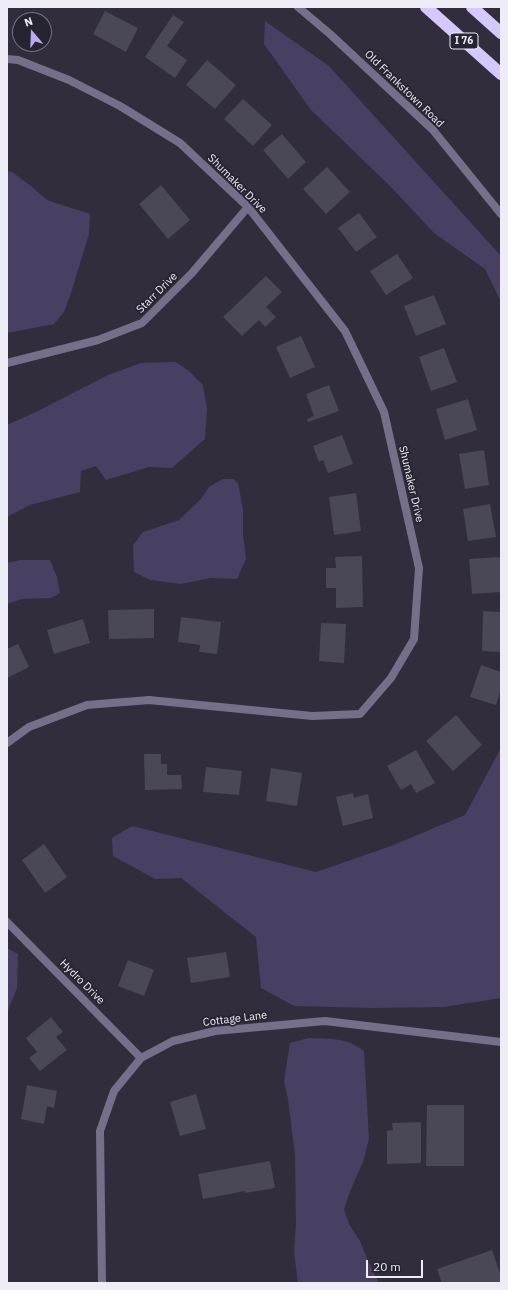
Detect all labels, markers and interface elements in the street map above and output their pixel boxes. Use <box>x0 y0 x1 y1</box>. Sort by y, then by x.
north arrow <box>12 12 52 52</box>
text: N <box>22 14 34 30</box>
road number: I 76 <box>450 33 478 49</box>
street label: Old Frankstown Road <box>362 48 446 130</box>
street label: Shumaker Drive <box>205 152 269 216</box>
street label: Starr Drive <box>134 270 180 316</box>
street label: Shumaker Drive <box>396 444 426 524</box>
street label: Hydro Drive <box>57 957 107 1007</box>
street label: Cottage Lane <box>202 1009 268 1029</box>
scale bar <box>368 1252 425 1278</box>
text: 20 m <box>373 1259 401 1274</box>

